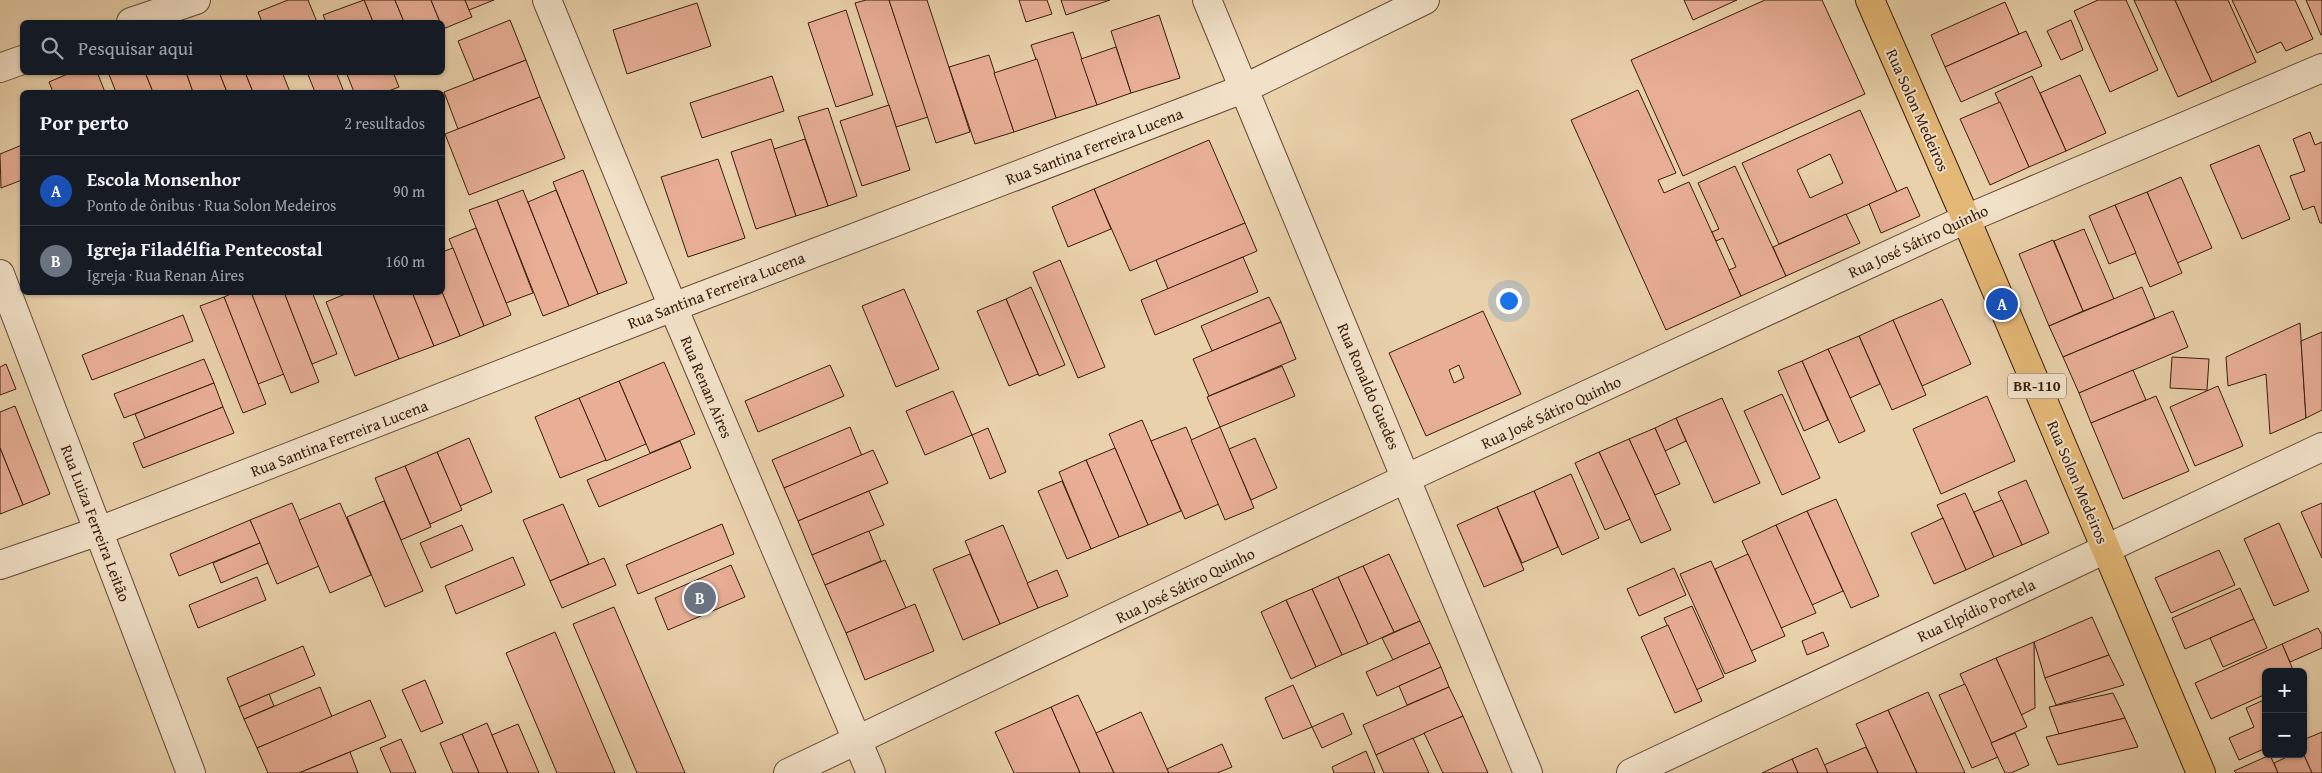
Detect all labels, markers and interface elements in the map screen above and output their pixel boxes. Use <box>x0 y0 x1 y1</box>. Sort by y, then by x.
search box <box>20 20 445 75</box>
icon: search <box>38 34 66 62</box>
text: Pesquisar aqui <box>78 34 193 62</box>
street label: Rua Solon Medeiros <box>1880 45 1956 175</box>
street label: Rua Santina Ferreira Lucena <box>1002 101 1187 191</box>
text: Por perto <box>40 107 129 138</box>
text: 2 resultados <box>344 111 425 135</box>
text: Escola Monsenhor <box>87 165 241 193</box>
text: A <box>51 179 61 203</box>
text: 90 m <box>393 179 425 203</box>
text: Ponto de ônibus · Rua Solon Medeiros <box>87 193 336 217</box>
street label: Rua José Sátiro Quinho <box>1844 198 1992 284</box>
text: Igreja Filadélfia Pentecostal <box>87 235 323 263</box>
street label: Rua Santina Ferreira Lucena <box>624 245 809 335</box>
text: B <box>51 249 61 273</box>
text: 160 m <box>385 249 425 273</box>
text: Igreja · Rua Renan Aires <box>87 263 244 287</box>
pin: A <box>1986 285 2018 323</box>
your location <box>1496 288 1522 314</box>
street label: Rua Ronaldo Guedes <box>1331 319 1407 453</box>
street label: Rua Renan Aires <box>675 332 739 442</box>
street label: Rua José Sátiro Quinho <box>1477 369 1625 455</box>
road number: BR-110 <box>2008 374 2066 398</box>
street label: Rua Santina Ferreira Lucena <box>247 393 432 483</box>
street label: Rua Solon Medeiros <box>2041 417 2115 547</box>
street label: Rua Luiza Ferreira Leitão <box>55 441 137 605</box>
street label: Rua José Sátiro Quinho <box>1111 541 1259 629</box>
street label: Rua Elpídio Portela <box>1913 572 2039 648</box>
pin: B <box>684 579 716 617</box>
map controls <box>2262 668 2307 758</box>
button: + <box>2262 668 2307 713</box>
button: − <box>2262 713 2307 758</box>

